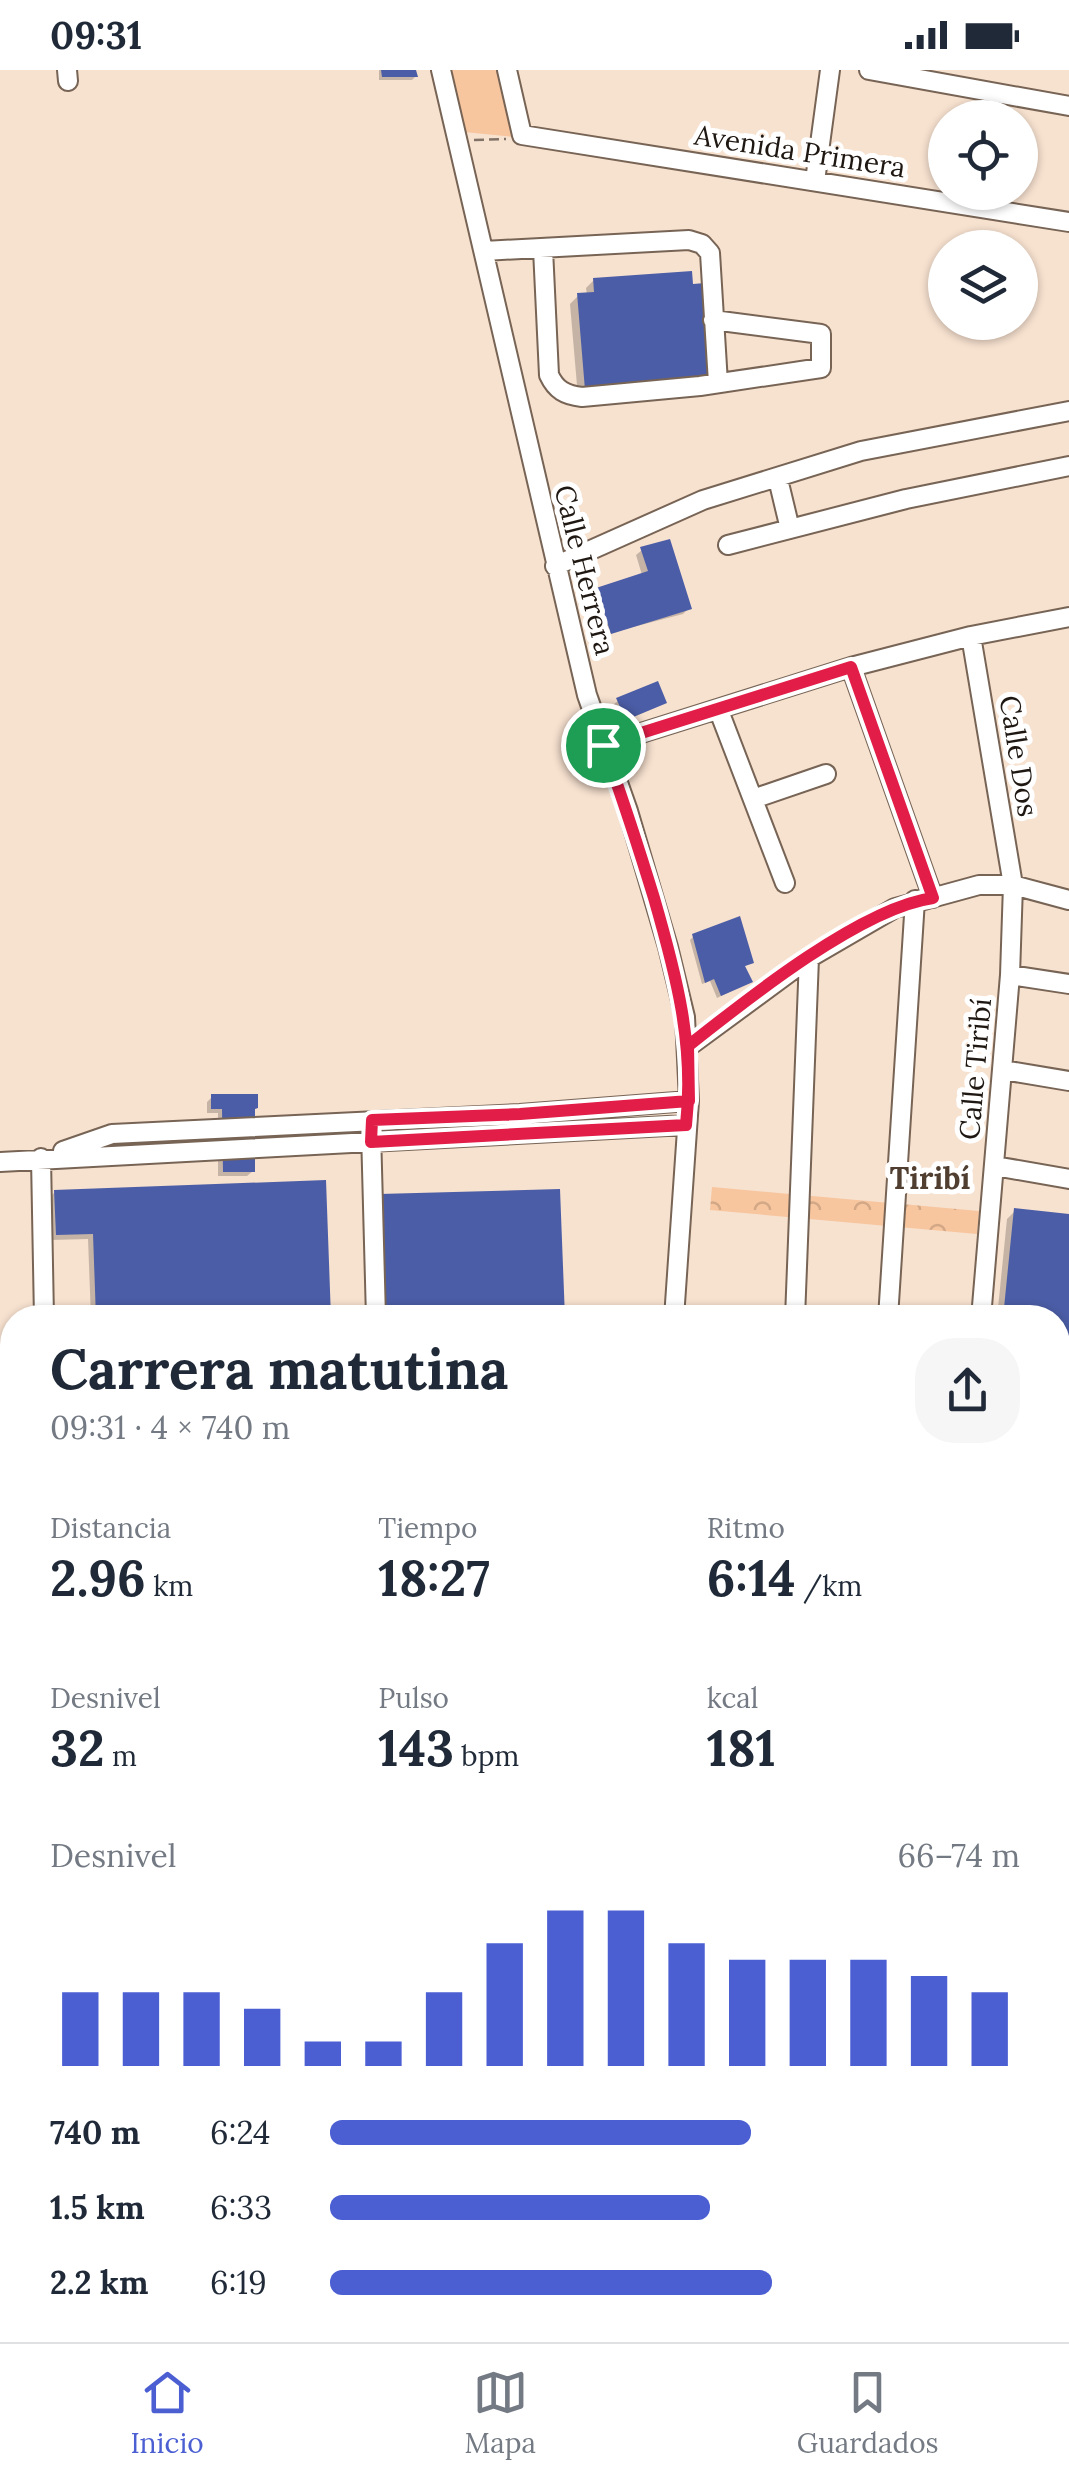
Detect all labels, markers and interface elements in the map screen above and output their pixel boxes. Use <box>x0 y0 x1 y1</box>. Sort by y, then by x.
text: 09:31 <box>50 11 142 59</box>
map controls <box>928 100 1038 340</box>
button: locate <box>928 100 1038 210</box>
street label: Avenida Primera <box>691 116 908 185</box>
button: layers <box>928 230 1038 340</box>
street label: Calle Herrera <box>547 481 623 659</box>
street label: Calle Dos <box>992 693 1046 819</box>
pin <box>561 703 646 788</box>
icon: arrive <box>576 718 631 773</box>
street label: Calle Tiribí <box>951 997 999 1141</box>
district label: Tiribí <box>890 1159 970 1197</box>
text: Carrera matutina <box>50 1334 508 1404</box>
button: share <box>915 1338 1020 1443</box>
text: 09:31 · 4 × 740 m <box>50 1407 290 1448</box>
text: Distancia <box>50 1510 171 1546</box>
text: Tiempo <box>378 1510 477 1546</box>
text: Ritmo <box>707 1510 785 1546</box>
text: 2.96 <box>50 1546 146 1610</box>
text: 18:27 <box>378 1546 490 1610</box>
text: 6:14 <box>707 1546 796 1610</box>
text: km <box>146 1568 193 1604</box>
text: /km <box>796 1568 862 1604</box>
text: Desnivel <box>50 1680 161 1716</box>
text: Pulso <box>378 1680 449 1716</box>
text: kcal <box>707 1680 758 1716</box>
text: 32 <box>50 1716 105 1780</box>
text: 143 <box>378 1716 454 1780</box>
text: 181 <box>707 1716 776 1780</box>
text: m <box>105 1738 137 1774</box>
text: bpm <box>454 1738 519 1774</box>
text: Desnivel <box>50 1835 176 1876</box>
text: 66–74 m <box>897 1835 1020 1876</box>
text: 740 m <box>50 2112 140 2153</box>
text: 6:24 <box>210 2112 270 2153</box>
text: 1.5 km <box>50 2187 145 2228</box>
text: 6:33 <box>210 2187 272 2228</box>
text: 2.2 km <box>50 2262 148 2303</box>
text: 6:19 <box>210 2262 267 2303</box>
tab: Inicio <box>130 2365 204 2461</box>
tab: Mapa <box>465 2365 536 2461</box>
tab: Guardados <box>797 2365 939 2461</box>

